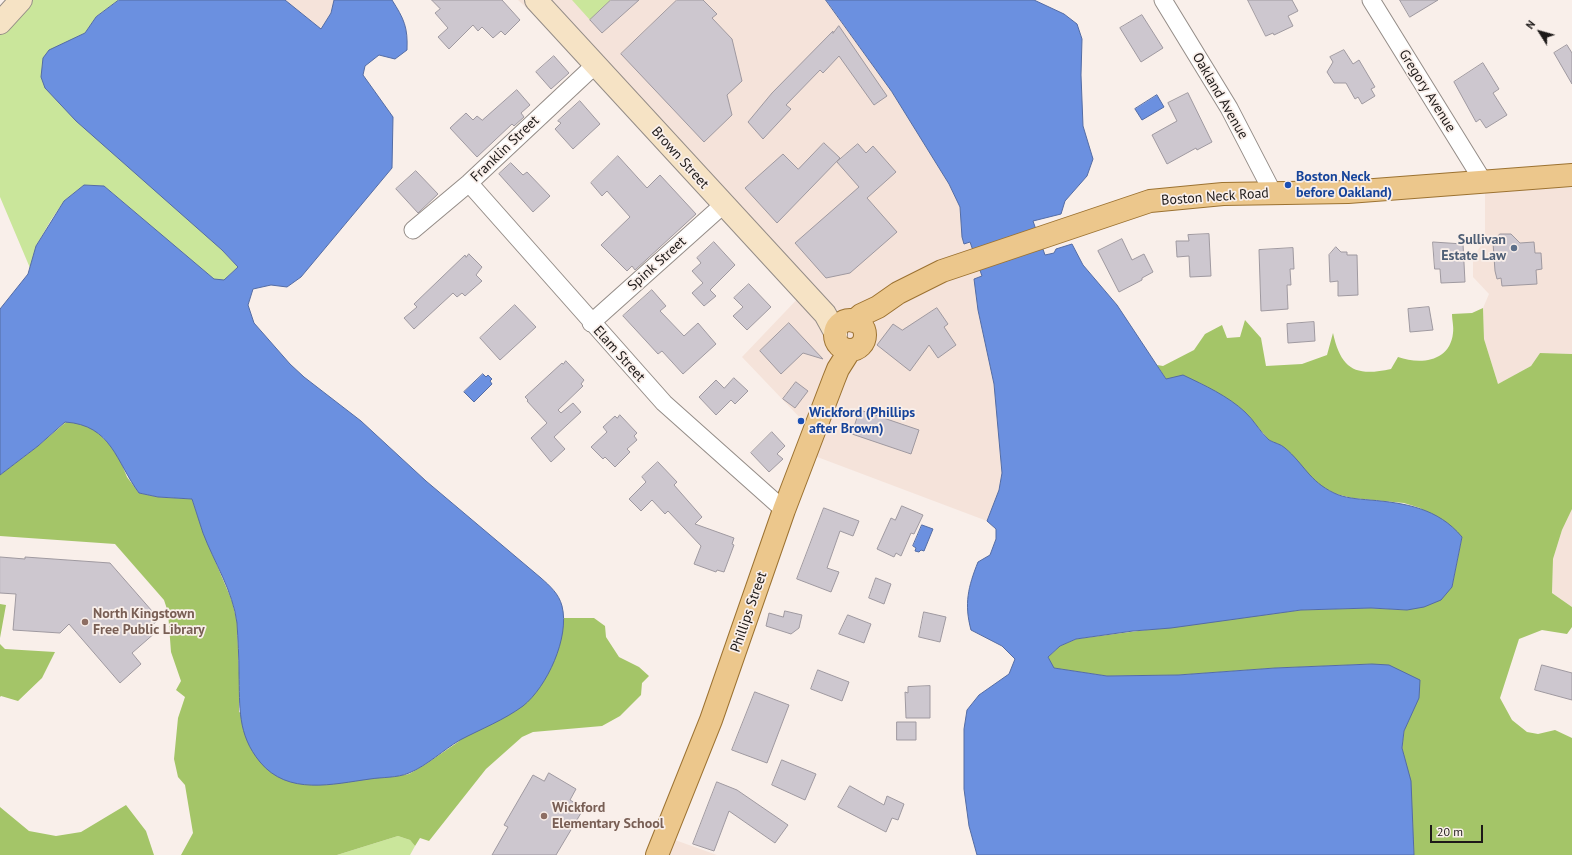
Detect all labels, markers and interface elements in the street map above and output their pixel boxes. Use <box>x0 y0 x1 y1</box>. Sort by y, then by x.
north arrow <box>1520 12 1560 52</box>
text: N <box>1523 18 1538 32</box>
street label: Gregory Avenue <box>1395 47 1459 135</box>
street label: Oakland Avenue <box>1188 50 1252 142</box>
street label: Franklin Street <box>467 112 543 186</box>
street label: Brown Street <box>648 123 712 193</box>
place label: Boston Neck before Oakland) <box>1296 169 1392 202</box>
marker: Boston Neck before Oakland) <box>1283 180 1293 190</box>
street label: Boston Neck Road <box>1161 185 1269 209</box>
place label: Sullivan Estate Law <box>1441 232 1506 264</box>
street label: Spink Street <box>624 233 690 295</box>
marker: Sullivan Estate Law <box>1509 243 1519 253</box>
street label: Elam Street <box>590 323 648 385</box>
place label: Wickford (Phillips after Brown) <box>809 405 915 438</box>
marker: Wickford (Phillips after Brown) <box>796 416 806 426</box>
street label: Phillips Street <box>727 569 771 655</box>
place label: North Kingstown Free Public Library <box>93 606 205 638</box>
marker: North Kingstown Free Public Library <box>80 617 90 627</box>
place label: Wickford Elementary School <box>552 800 664 832</box>
marker: Wickford Elementary School <box>539 811 549 821</box>
scale bar <box>1432 817 1485 843</box>
text: 20 m <box>1437 824 1463 839</box>

